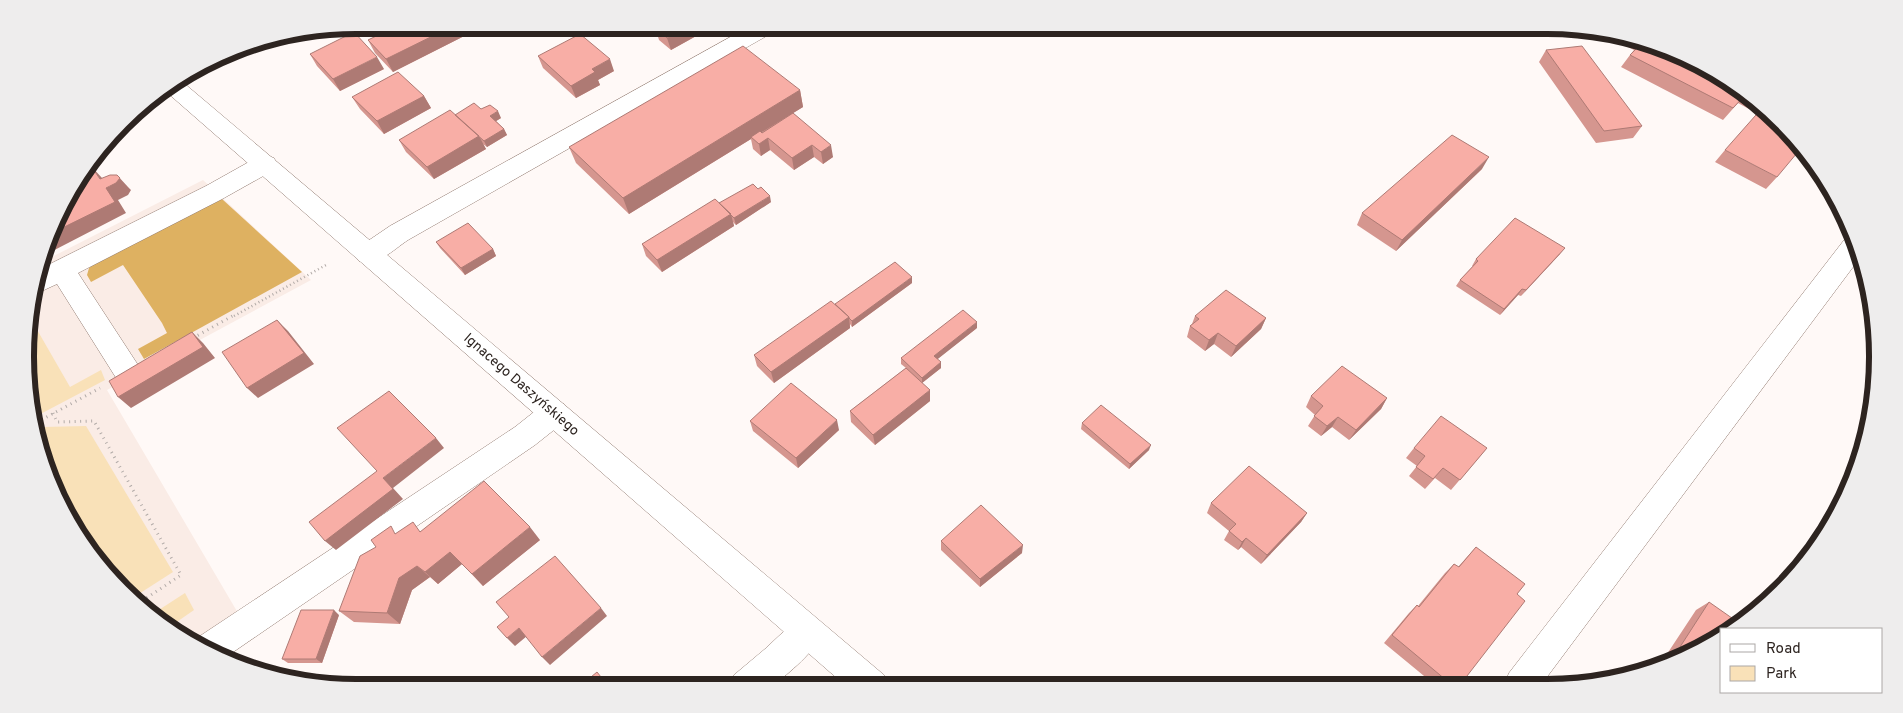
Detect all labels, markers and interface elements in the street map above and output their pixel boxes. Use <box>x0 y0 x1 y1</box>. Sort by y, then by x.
street label: Ignacego Daszyńskiego <box>460 330 582 440</box>
legend <box>1720 628 1883 693</box>
text: Road <box>1766 640 1801 659</box>
text: Park <box>1766 665 1797 684</box>

